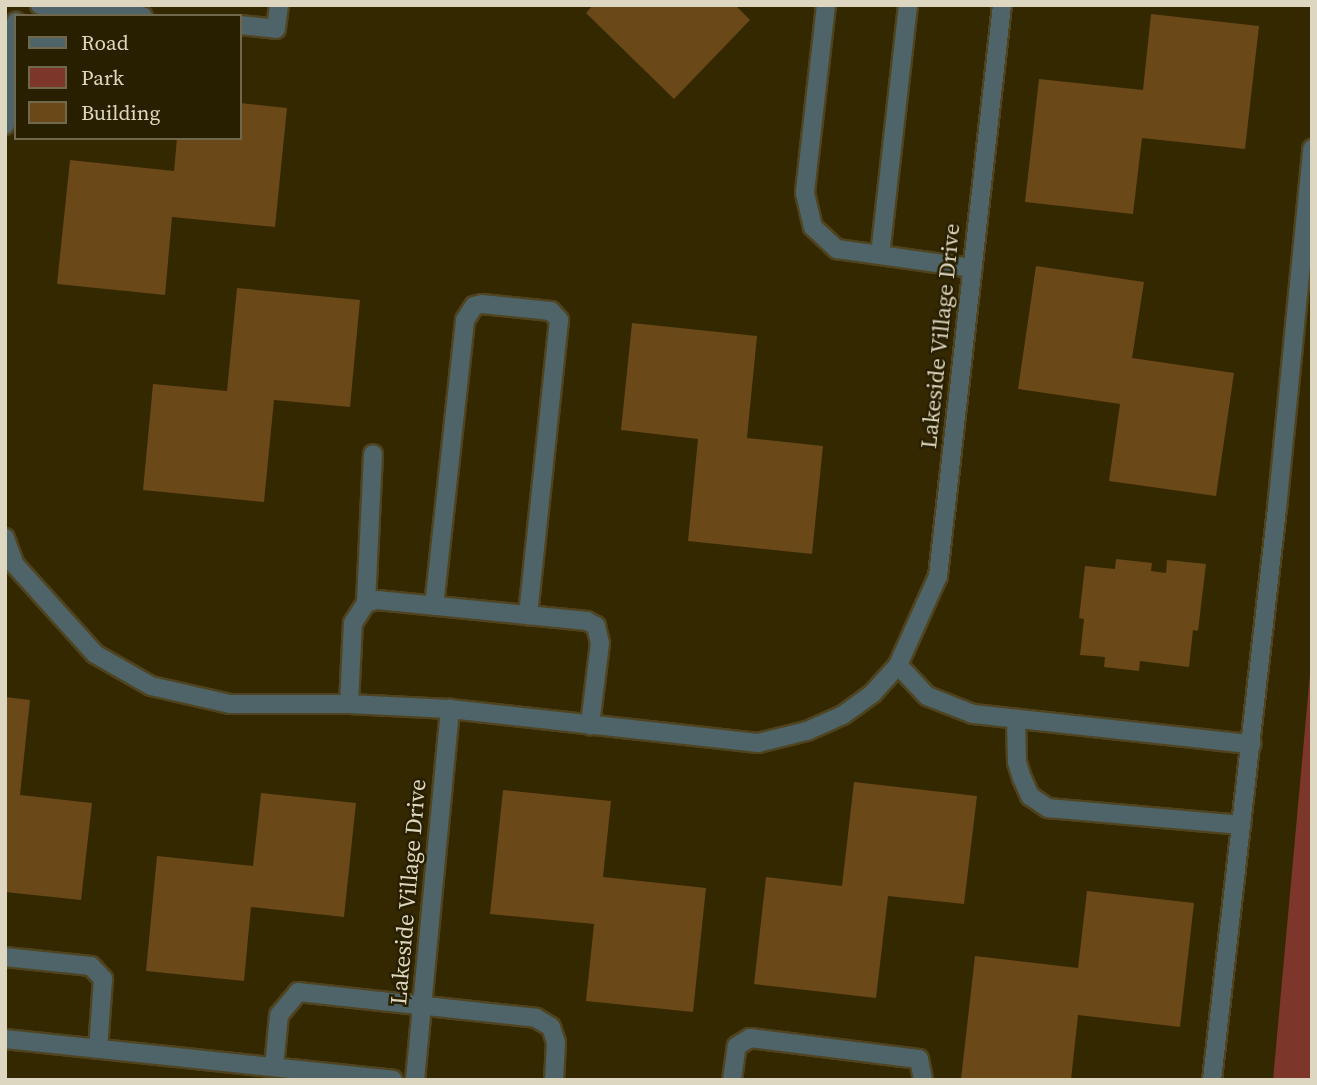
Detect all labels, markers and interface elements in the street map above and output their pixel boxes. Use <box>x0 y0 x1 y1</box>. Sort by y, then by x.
legend <box>14 14 242 140</box>
text: Road <box>81 28 129 57</box>
text: Park <box>81 63 124 92</box>
text: Building <box>81 98 160 127</box>
street label: Lakeside Village Drive <box>914 222 966 450</box>
street label: Lakeside Village Drive <box>384 778 432 1006</box>

